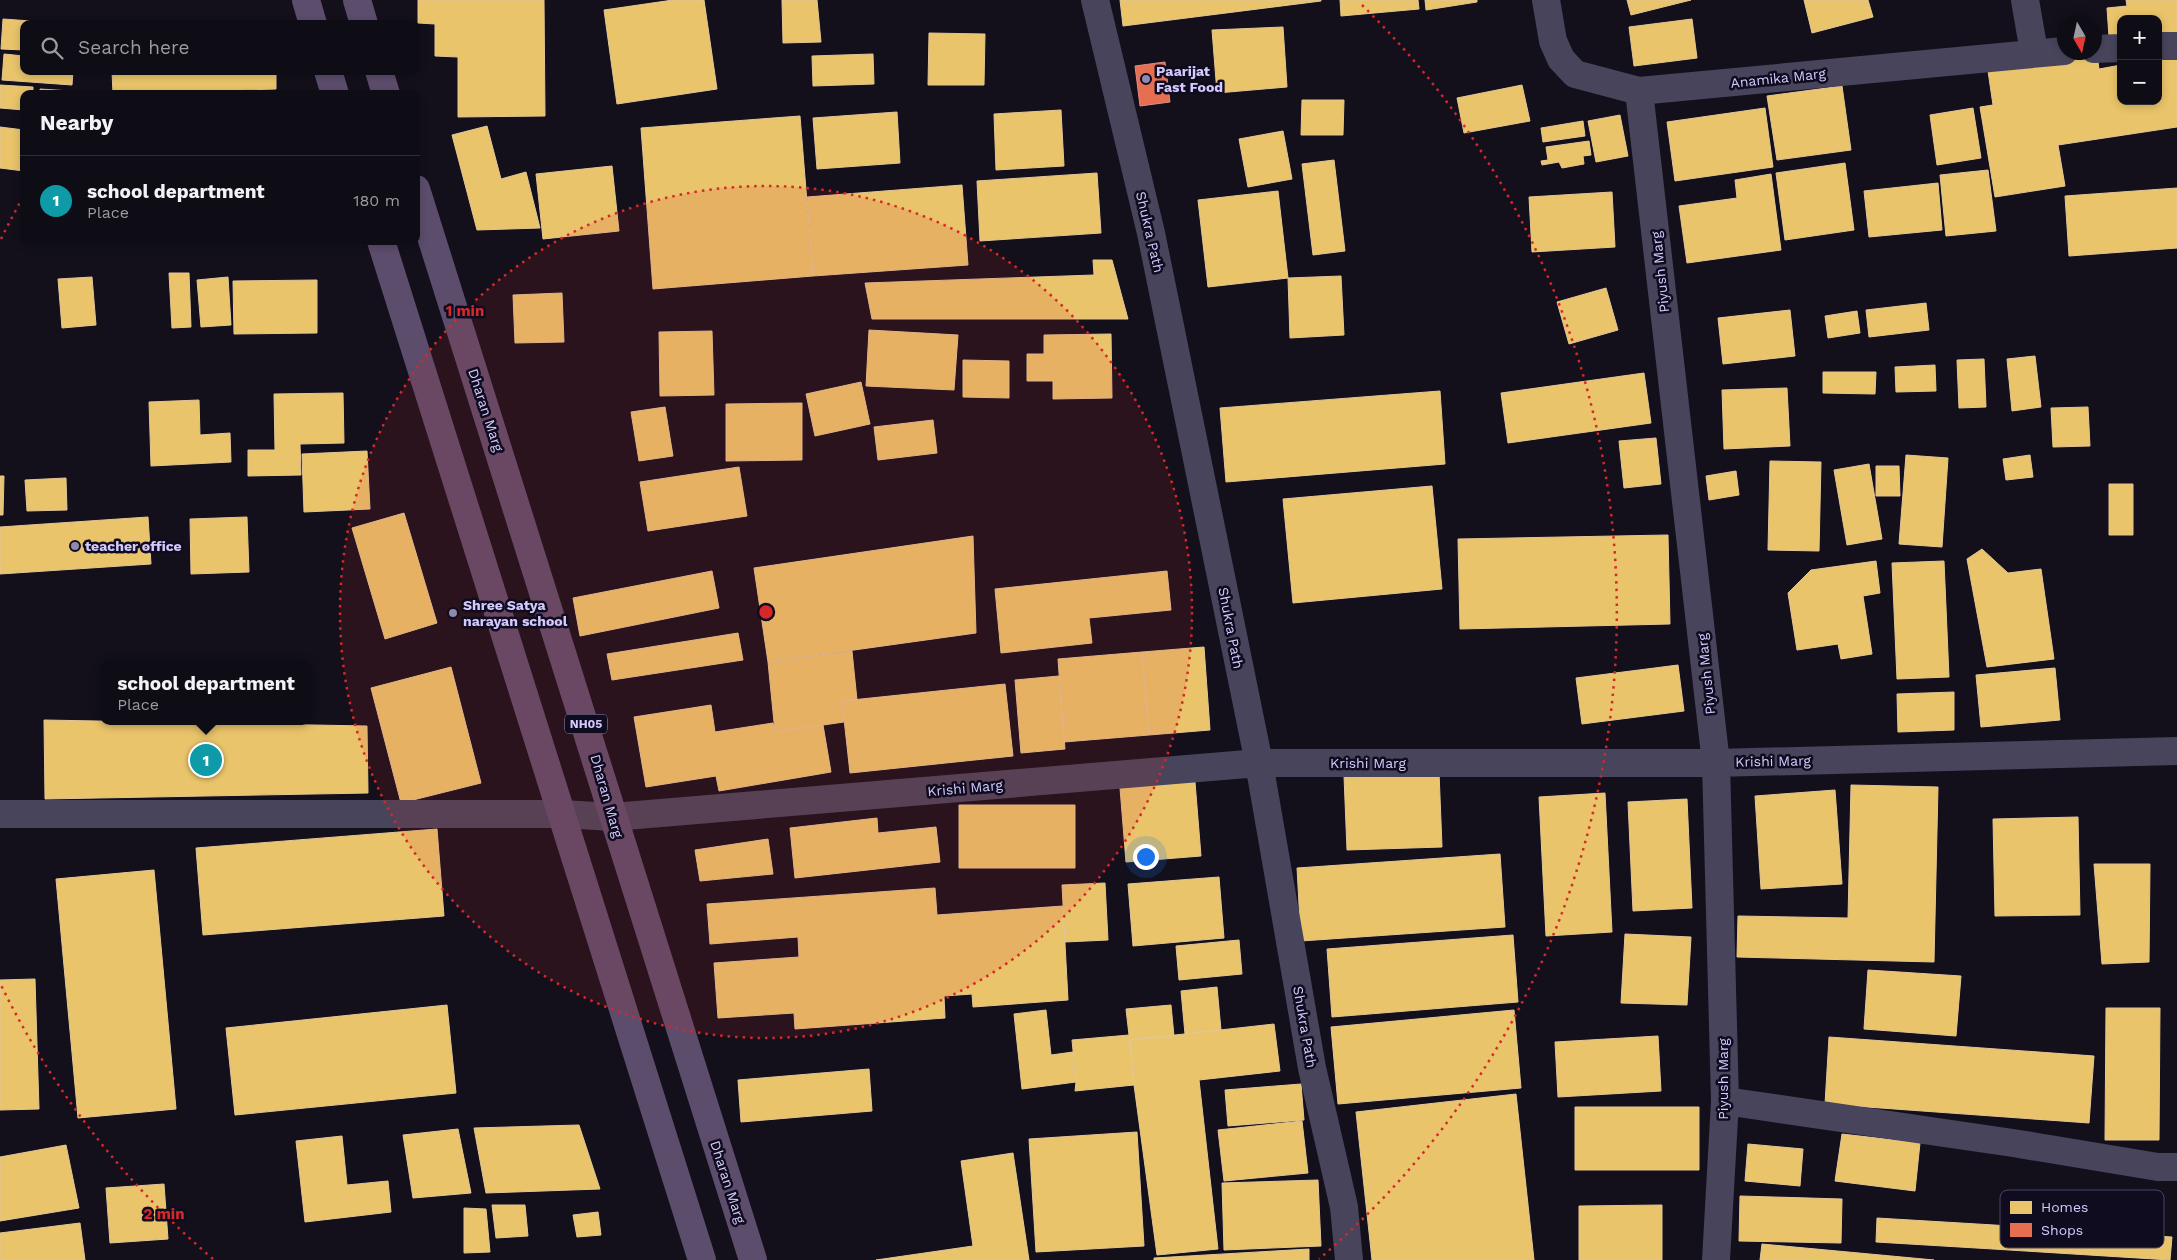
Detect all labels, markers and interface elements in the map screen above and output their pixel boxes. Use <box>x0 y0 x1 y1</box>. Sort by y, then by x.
north arrow <box>2057 15 2102 60</box>
map controls <box>2117 15 2162 105</box>
button: + <box>2117 15 2162 60</box>
search box <box>20 20 420 75</box>
icon: search <box>38 34 66 62</box>
text: Search here <box>78 36 189 59</box>
button: − <box>2117 60 2162 105</box>
place label: Paarijat Fast Food <box>1156 63 1223 95</box>
street label: Anamika Marg <box>1730 65 1827 91</box>
marker: Paarijat Fast Food <box>1140 73 1152 85</box>
text: Nearby <box>40 110 113 135</box>
text: school department <box>87 180 265 203</box>
street label: Shukra Path <box>1133 190 1167 274</box>
text: 1 <box>53 191 59 210</box>
text: 180 m <box>353 191 400 210</box>
text: Place <box>87 203 129 222</box>
street label: Piyush Marg <box>1648 230 1672 313</box>
text: 1 min <box>446 302 484 320</box>
street label: Dharan Marg <box>465 367 507 454</box>
place label: teacher office <box>85 538 182 554</box>
marker: teacher office <box>69 540 81 552</box>
street label: Shukra Path <box>1215 586 1247 670</box>
place label: Shree Satya narayan school <box>463 597 568 629</box>
centre of rings <box>757 603 775 621</box>
marker: Shree Satya narayan school <box>447 607 459 619</box>
street label: Piyush Marg <box>1694 632 1718 715</box>
popup <box>100 660 312 725</box>
text: school department <box>117 672 295 695</box>
text: Place <box>117 695 159 714</box>
road number: NH05 <box>565 714 607 734</box>
pin: 1 <box>190 741 222 779</box>
street label: Dharan Marg <box>587 752 627 840</box>
street label: Krishi Marg <box>1735 752 1812 770</box>
street label: Krishi Marg <box>1330 755 1406 771</box>
street label: Krishi Marg <box>927 777 1004 799</box>
your location <box>1133 844 1159 870</box>
street label: Shukra Path <box>1290 985 1320 1069</box>
street label: Piyush Marg <box>1715 1038 1731 1120</box>
street label: Dharan Marg <box>707 1139 749 1226</box>
legend <box>2000 1190 2164 1248</box>
text: Homes <box>2041 1199 2088 1215</box>
text: 2 min <box>143 1205 185 1223</box>
text: Shops <box>2041 1222 2083 1238</box>

